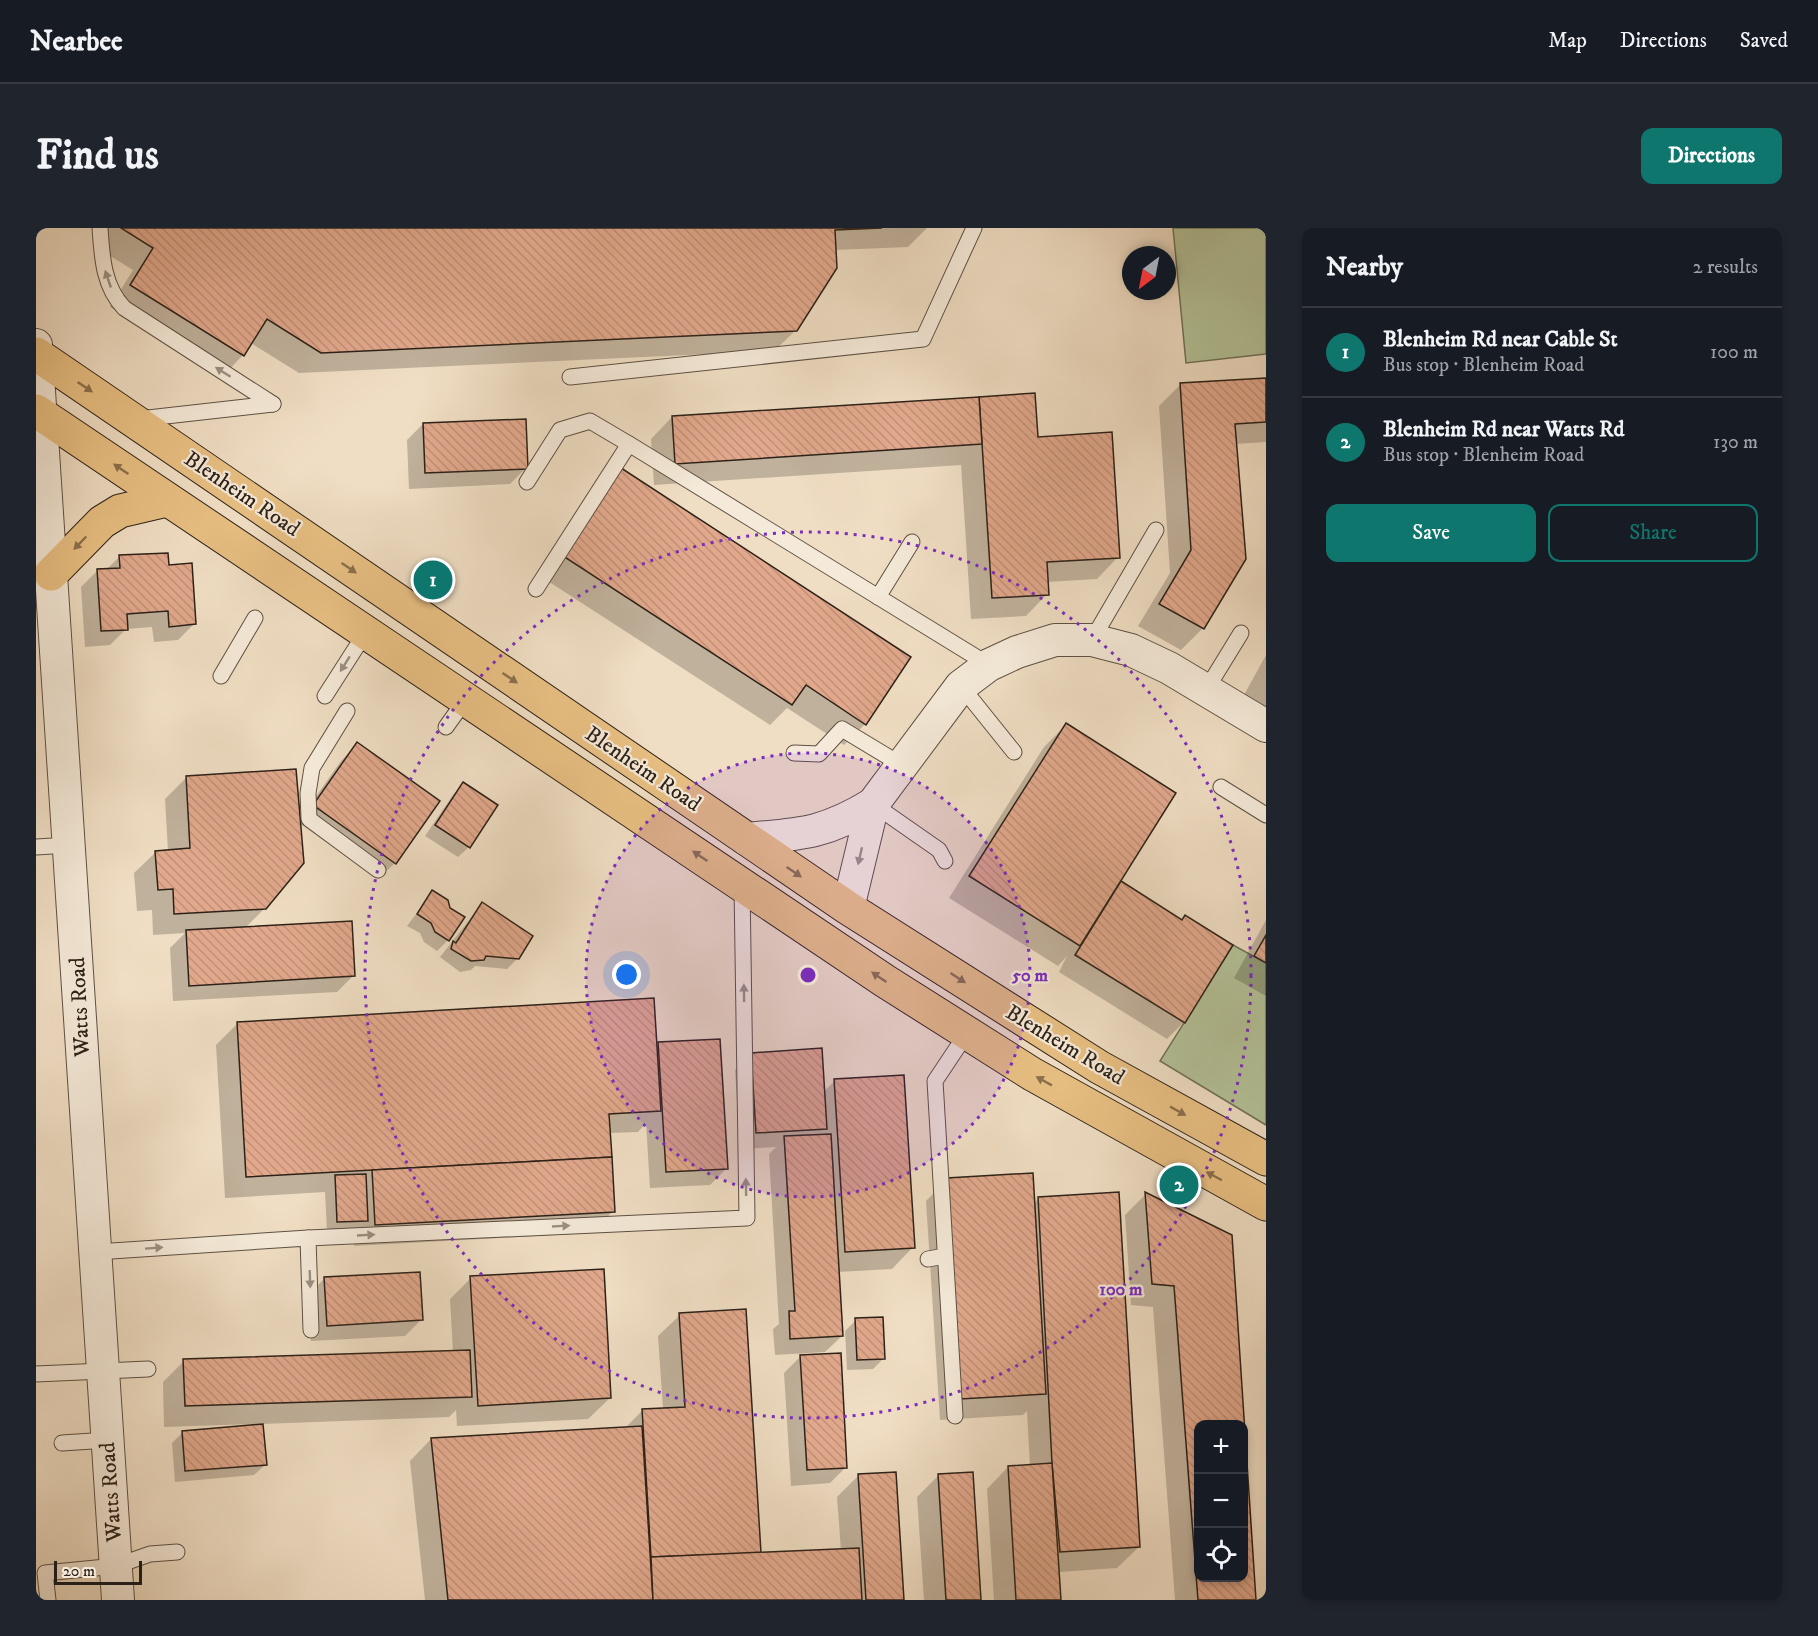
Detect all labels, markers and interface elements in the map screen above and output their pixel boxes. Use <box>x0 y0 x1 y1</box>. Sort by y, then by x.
text: Nearbee <box>30 24 123 59</box>
text: Map <box>1548 28 1587 54</box>
text: Directions <box>1620 28 1707 54</box>
text: Saved <box>1740 28 1788 54</box>
button: Directions <box>1641 128 1782 184</box>
text: Find us <box>36 130 159 182</box>
north arrow <box>1122 246 1176 300</box>
text: Nearby <box>1326 251 1403 284</box>
text: 2 results <box>1693 255 1758 280</box>
one-way arrow <box>102 270 112 288</box>
text: Blenheim Rd near Cable St <box>1383 326 1618 353</box>
text: 1 <box>1342 340 1349 365</box>
text: 100 m <box>1710 340 1758 365</box>
text: Bus stop · Blenheim Road <box>1383 353 1584 378</box>
one-way arrow <box>215 367 231 378</box>
one-way arrow <box>77 381 93 393</box>
text: Blenheim Rd near Watts Rd <box>1383 416 1625 443</box>
text: 2 <box>1341 430 1350 455</box>
text: 130 m <box>1713 430 1758 455</box>
text: Bus stop · Blenheim Road <box>1383 443 1584 468</box>
street label: Blenheim Road <box>179 445 305 543</box>
one-way arrow <box>114 463 130 475</box>
button: Save <box>1326 504 1536 562</box>
button: Share <box>1548 504 1758 562</box>
one-way arrow <box>73 536 87 551</box>
pin: 1 <box>414 558 452 602</box>
one-way arrow <box>341 562 357 573</box>
one-way arrow <box>340 656 351 672</box>
one-way arrow <box>501 672 517 684</box>
street label: Blenheim Road <box>580 720 706 818</box>
one-way arrow <box>855 847 865 865</box>
one-way arrow <box>692 851 708 862</box>
one-way arrow <box>786 866 802 877</box>
street label: Watts Road <box>64 956 96 1059</box>
your location <box>612 960 641 989</box>
centre of rings <box>798 965 818 985</box>
text: 50 m <box>1011 965 1048 987</box>
one-way arrow <box>871 972 887 983</box>
one-way arrow <box>949 973 966 984</box>
one-way arrow <box>739 983 749 1002</box>
street label: Blenheim Road <box>1001 999 1129 1091</box>
one-way arrow <box>1035 1076 1052 1086</box>
one-way arrow <box>1170 1106 1187 1116</box>
pin: 2 <box>1160 1162 1198 1208</box>
one-way arrow <box>1206 1171 1223 1181</box>
one-way arrow <box>742 1178 751 1197</box>
one-way arrow <box>552 1222 571 1231</box>
one-way arrow <box>357 1231 376 1240</box>
one-way arrow <box>145 1244 164 1253</box>
one-way arrow <box>305 1269 314 1288</box>
text: 100 m <box>1099 1279 1143 1301</box>
map controls <box>1194 1420 1248 1582</box>
button: + <box>1194 1420 1248 1474</box>
street label: Watts Road <box>94 1441 128 1544</box>
button: − <box>1194 1474 1248 1528</box>
button: locate <box>1194 1528 1248 1582</box>
scale bar <box>54 1558 142 1586</box>
text: 20 m <box>63 1561 95 1581</box>

